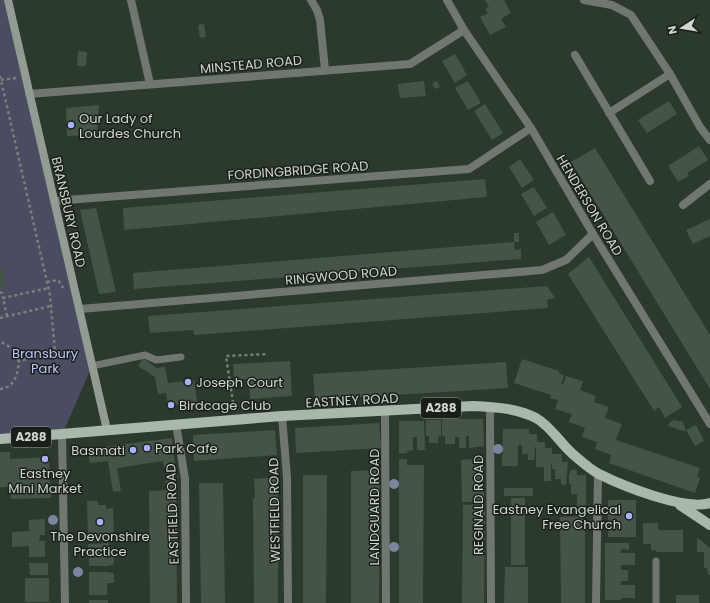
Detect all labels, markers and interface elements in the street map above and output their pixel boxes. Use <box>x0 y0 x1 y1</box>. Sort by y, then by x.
north arrow <box>662 8 702 48</box>
text: N <box>664 24 681 36</box>
street label: MINSTEAD ROAD <box>199 51 303 78</box>
place label: Our Lady of Lourdes Church <box>79 109 181 143</box>
marker: Our Lady of Lourdes Church <box>66 120 76 130</box>
street label: HENDERSON ROAD <box>552 151 627 259</box>
street label: BRANSBURY ROAD <box>47 155 91 269</box>
street label: FORDINGBRIDGE ROAD <box>227 156 369 185</box>
street label: RINGWOOD ROAD <box>284 261 398 290</box>
park label: Bransbury Park <box>12 344 79 378</box>
place label: Joseph Court <box>196 373 283 392</box>
marker: Joseph Court <box>183 377 193 387</box>
street label: EASTNEY ROAD <box>305 389 399 412</box>
place label: Birdcage Club <box>179 396 271 415</box>
road number: A288 <box>421 398 461 418</box>
marker: Birdcage Club <box>166 400 176 410</box>
road number: A288 <box>11 427 51 447</box>
place label: Park Cafe <box>155 439 218 458</box>
place label: Basmati <box>71 441 125 460</box>
marker: Park Cafe <box>142 443 152 453</box>
marker: Basmati <box>128 445 138 455</box>
street label: LANDGUARD ROAD <box>365 448 384 566</box>
marker: Eastney Mini Market <box>40 454 50 464</box>
street label: REGINALD ROAD <box>469 455 488 555</box>
street label: WESTFIELD ROAD <box>264 457 285 563</box>
street label: EASTFIELD ROAD <box>161 463 184 565</box>
place label: Eastney Mini Market <box>8 464 82 498</box>
place label: Eastney Evangelical Free Church <box>493 500 621 534</box>
marker: Eastney Evangelical Free Church <box>624 511 634 521</box>
marker: The Devonshire Practice <box>95 517 105 527</box>
place label: The Devonshire Practice <box>50 527 150 561</box>

